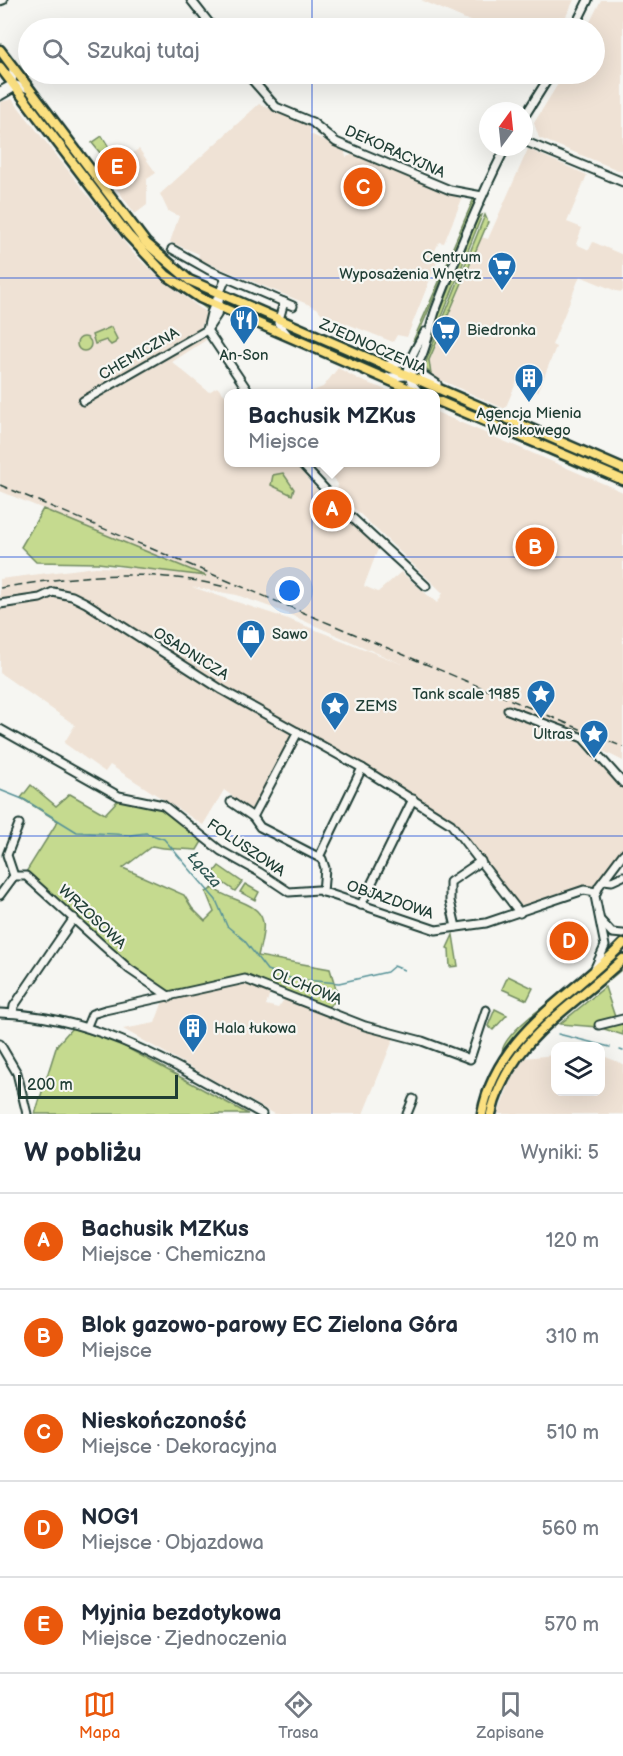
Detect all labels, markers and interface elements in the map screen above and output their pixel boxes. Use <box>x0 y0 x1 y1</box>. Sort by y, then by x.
search box <box>18 18 605 84</box>
icon: search <box>39 35 72 68</box>
text: Szukaj tutaj <box>87 38 200 65</box>
north arrow <box>479 102 533 156</box>
street label: DEKORACYJNA <box>342 121 449 183</box>
pin: E <box>98 144 136 190</box>
pin: C <box>344 164 382 210</box>
place label: Centrum Wyposażenia Wnętrz <box>339 248 482 284</box>
supermarket icon: Centrum Wyposażenia Wnętrz <box>486 250 518 292</box>
restaurant icon: An-Son <box>228 304 260 346</box>
street label: ZJEDNOCZENIA <box>315 314 430 380</box>
supermarket icon: Biedronka <box>430 314 462 356</box>
place label: Biedronka <box>467 321 536 340</box>
street label: CHEMICZNA <box>96 323 183 385</box>
place label: An-Son <box>219 346 269 365</box>
building icon: Agencja Mienia Wojskowego <box>513 362 545 404</box>
popup <box>224 389 440 467</box>
text: Bachusik MZKus <box>248 403 416 430</box>
place label: Agencja Mienia Wojskowego <box>477 404 581 440</box>
text: Miejsce <box>248 430 319 454</box>
pin: A <box>312 486 352 532</box>
pin: B <box>516 524 554 570</box>
your location <box>275 576 304 605</box>
shop icon: Sawo <box>235 618 267 660</box>
street label: OSADNICZA <box>150 623 233 685</box>
place label: Sawo <box>272 625 308 644</box>
place icon: Tank scale 1985 <box>525 678 557 720</box>
place label: Tank scale 1985 <box>412 685 520 704</box>
place icon: ZEMS <box>319 690 351 732</box>
place label: ZEMS <box>355 697 397 716</box>
place icon: Ultras <box>578 718 610 760</box>
place label: Ultras <box>533 725 574 744</box>
street label: FOLUSZOWA <box>203 815 289 882</box>
water label: Łącza <box>183 848 225 892</box>
street label: OBJAZDOWA <box>344 876 437 924</box>
street label: WRZOSOWA <box>54 881 131 954</box>
pin: D <box>550 918 588 964</box>
street label: OLCHOWA <box>269 964 346 1010</box>
building icon: Hala łukowa <box>177 1012 209 1054</box>
place label: Hala łukowa <box>214 1019 296 1038</box>
map controls <box>551 1042 605 1096</box>
button: layers <box>551 1042 605 1096</box>
scale bar <box>18 1072 178 1100</box>
text: 200 m <box>27 1076 73 1095</box>
text: W pobliżu <box>24 1138 142 1169</box>
text: Wyniki: 5 <box>521 1141 599 1165</box>
text: Bachusik MZKus <box>81 1216 249 1243</box>
text: A <box>37 1229 50 1253</box>
text: 120 m <box>546 1229 599 1253</box>
text: Miejsce · Chemiczna <box>81 1243 266 1267</box>
text: Blok gazowo-parowy EC Zielona Góra <box>81 1312 458 1339</box>
text: B <box>36 1325 51 1349</box>
text: 310 m <box>545 1325 599 1349</box>
text: Miejsce <box>81 1339 152 1363</box>
text: Nieskończoność <box>81 1408 247 1435</box>
text: C <box>36 1421 51 1445</box>
text: 510 m <box>546 1421 599 1445</box>
text: Miejsce · Dekoracyjna <box>81 1435 277 1459</box>
text: NOG1 <box>81 1504 139 1531</box>
text: D <box>37 1517 50 1541</box>
text: 560 m <box>542 1517 599 1541</box>
text: Miejsce · Objazdowa <box>81 1531 264 1555</box>
text: Myjnia bezdotykowa <box>81 1600 281 1627</box>
text: E <box>37 1613 50 1637</box>
text: 570 m <box>544 1613 599 1637</box>
text: Miejsce · Zjednoczenia <box>81 1627 287 1651</box>
tab: Mapa <box>79 1688 120 1743</box>
tab: Trasa <box>278 1688 319 1743</box>
tab: Zapisane <box>477 1688 544 1743</box>

